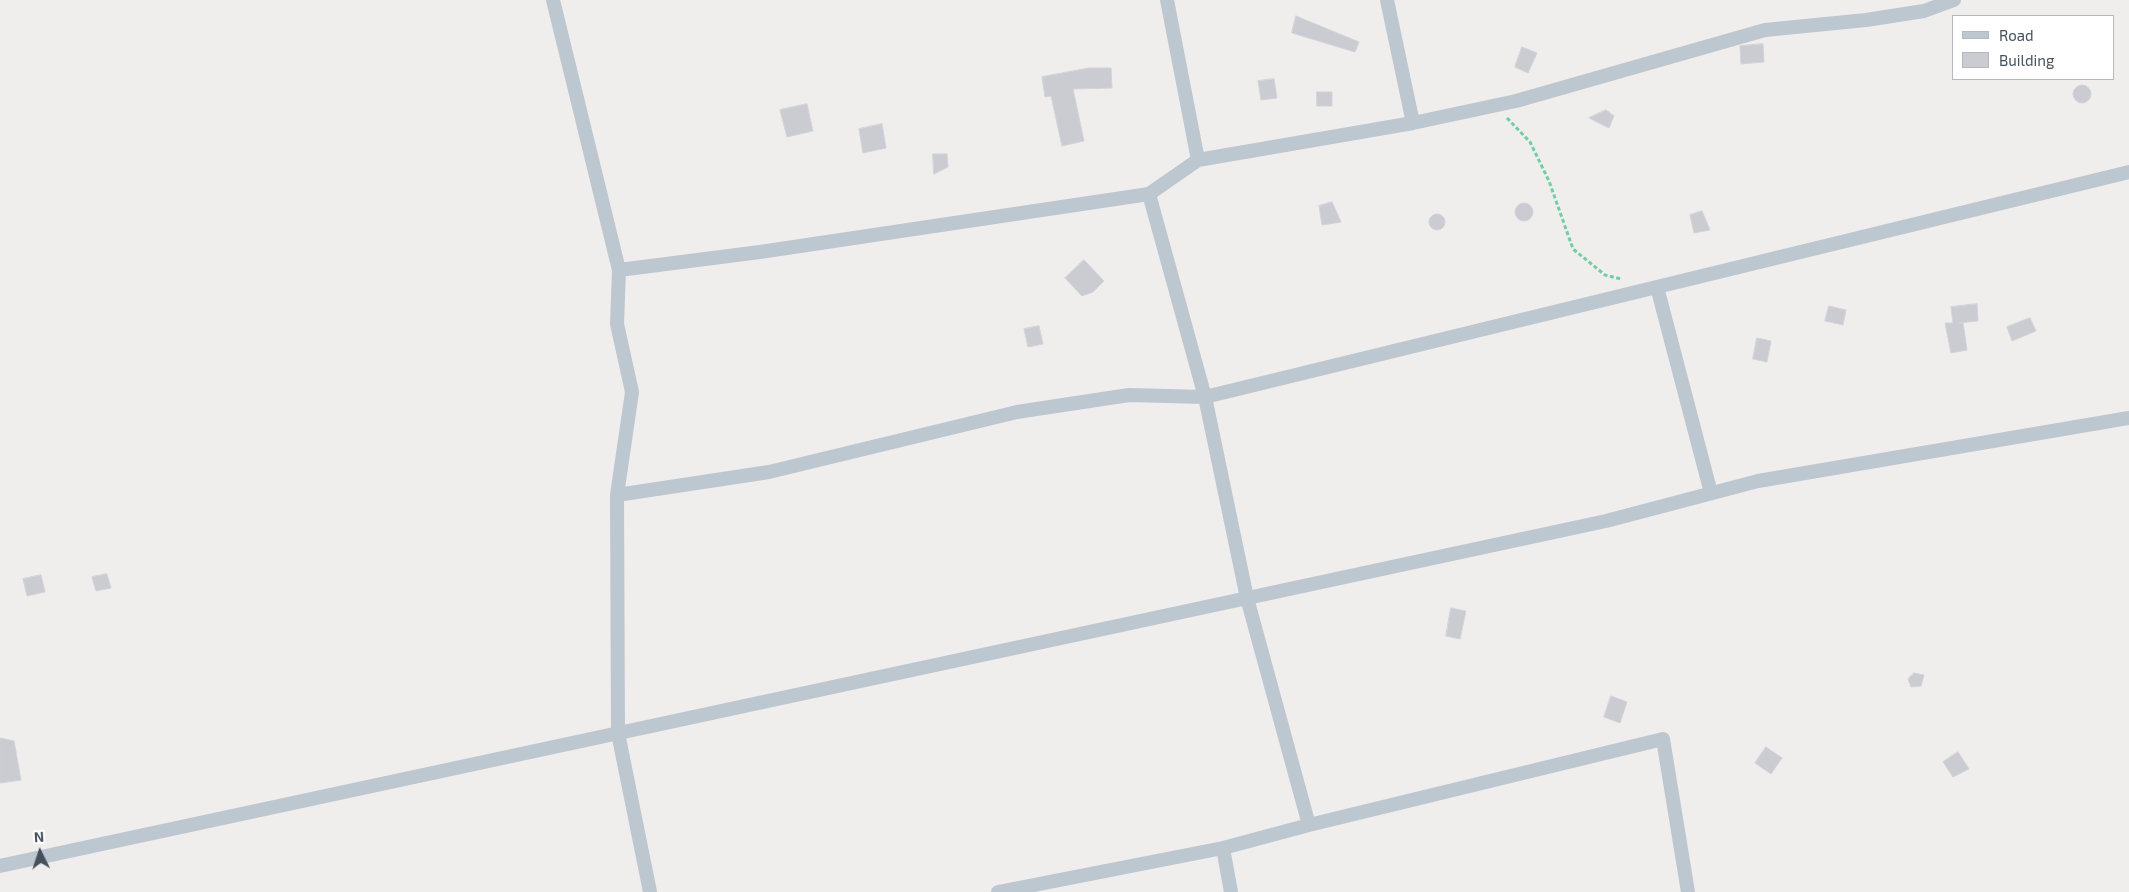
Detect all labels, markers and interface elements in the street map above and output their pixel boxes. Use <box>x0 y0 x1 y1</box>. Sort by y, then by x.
legend <box>1952 15 2114 80</box>
text: Road <box>1999 26 2034 44</box>
text: Building <box>1999 51 2054 69</box>
north arrow <box>15 827 65 877</box>
text: N <box>33 828 45 845</box>

